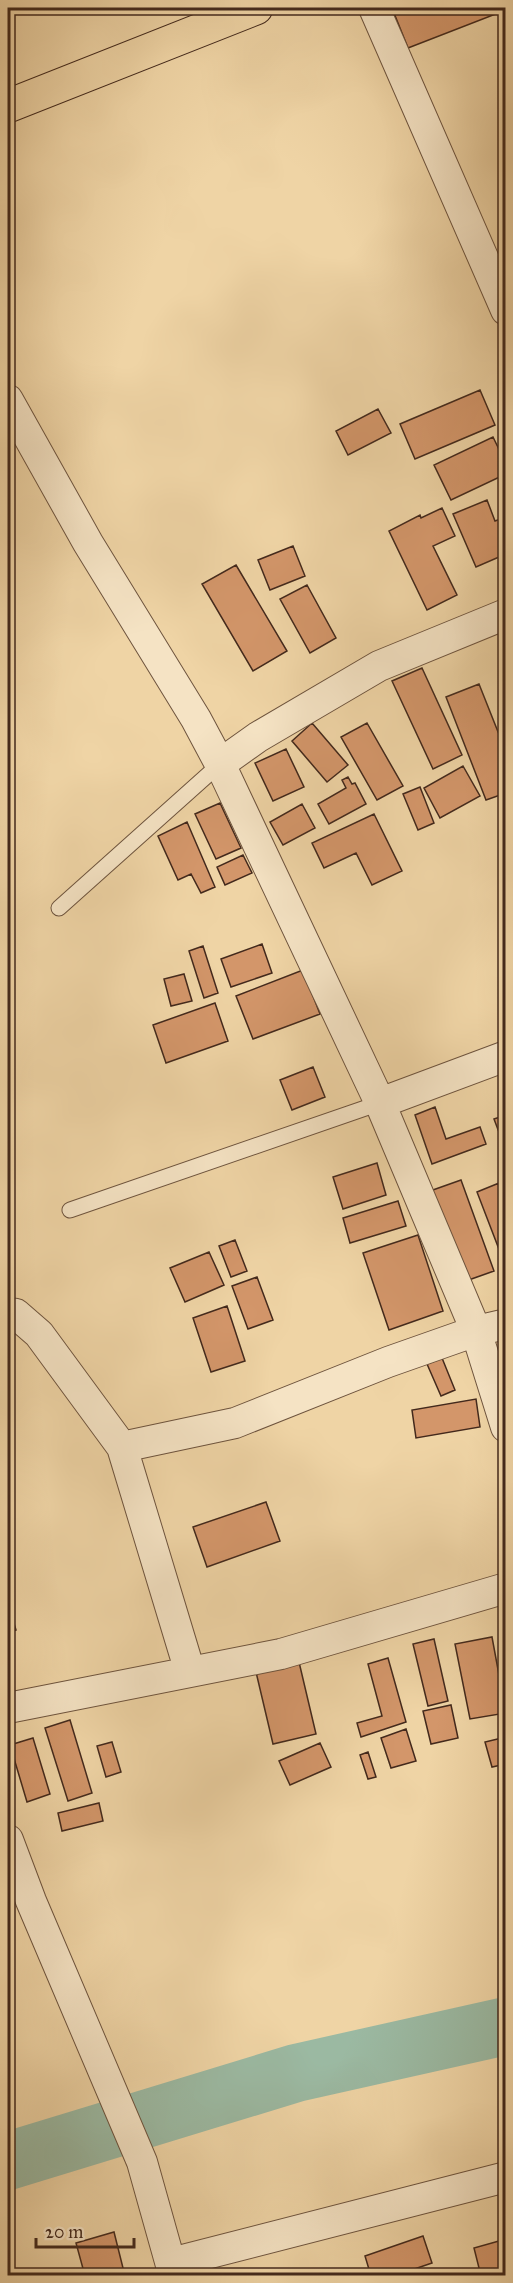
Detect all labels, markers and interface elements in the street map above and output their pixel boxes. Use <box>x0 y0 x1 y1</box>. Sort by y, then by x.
scale bar <box>36 2211 134 2249</box>
text: 20 m <box>45 2221 83 2243</box>

